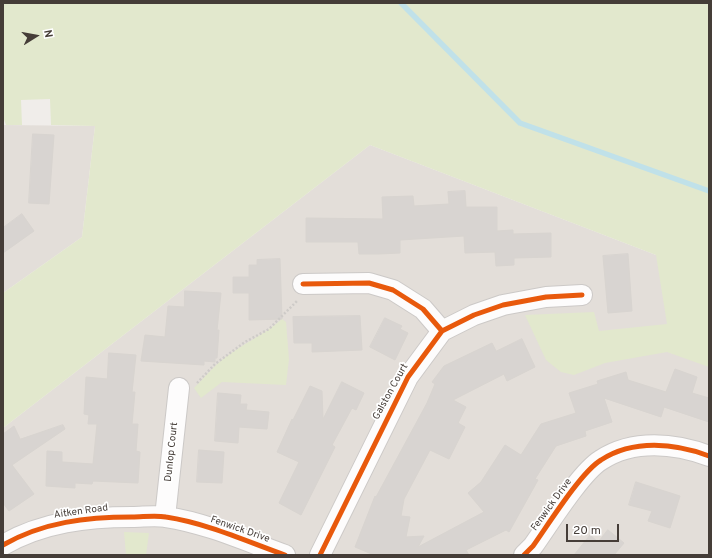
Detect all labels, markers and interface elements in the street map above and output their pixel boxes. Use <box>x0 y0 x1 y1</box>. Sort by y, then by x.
north arrow <box>16 16 56 56</box>
text: N <box>40 28 55 39</box>
street label: Galston Court <box>371 362 411 422</box>
street label: Dunlop Court <box>163 422 181 482</box>
street label: Fenwick Drive <box>529 476 575 534</box>
street label: Aitken Road <box>53 502 109 522</box>
street label: Fenwick Drive <box>209 514 271 546</box>
scale bar <box>568 516 621 542</box>
text: 20 m <box>573 523 601 539</box>

